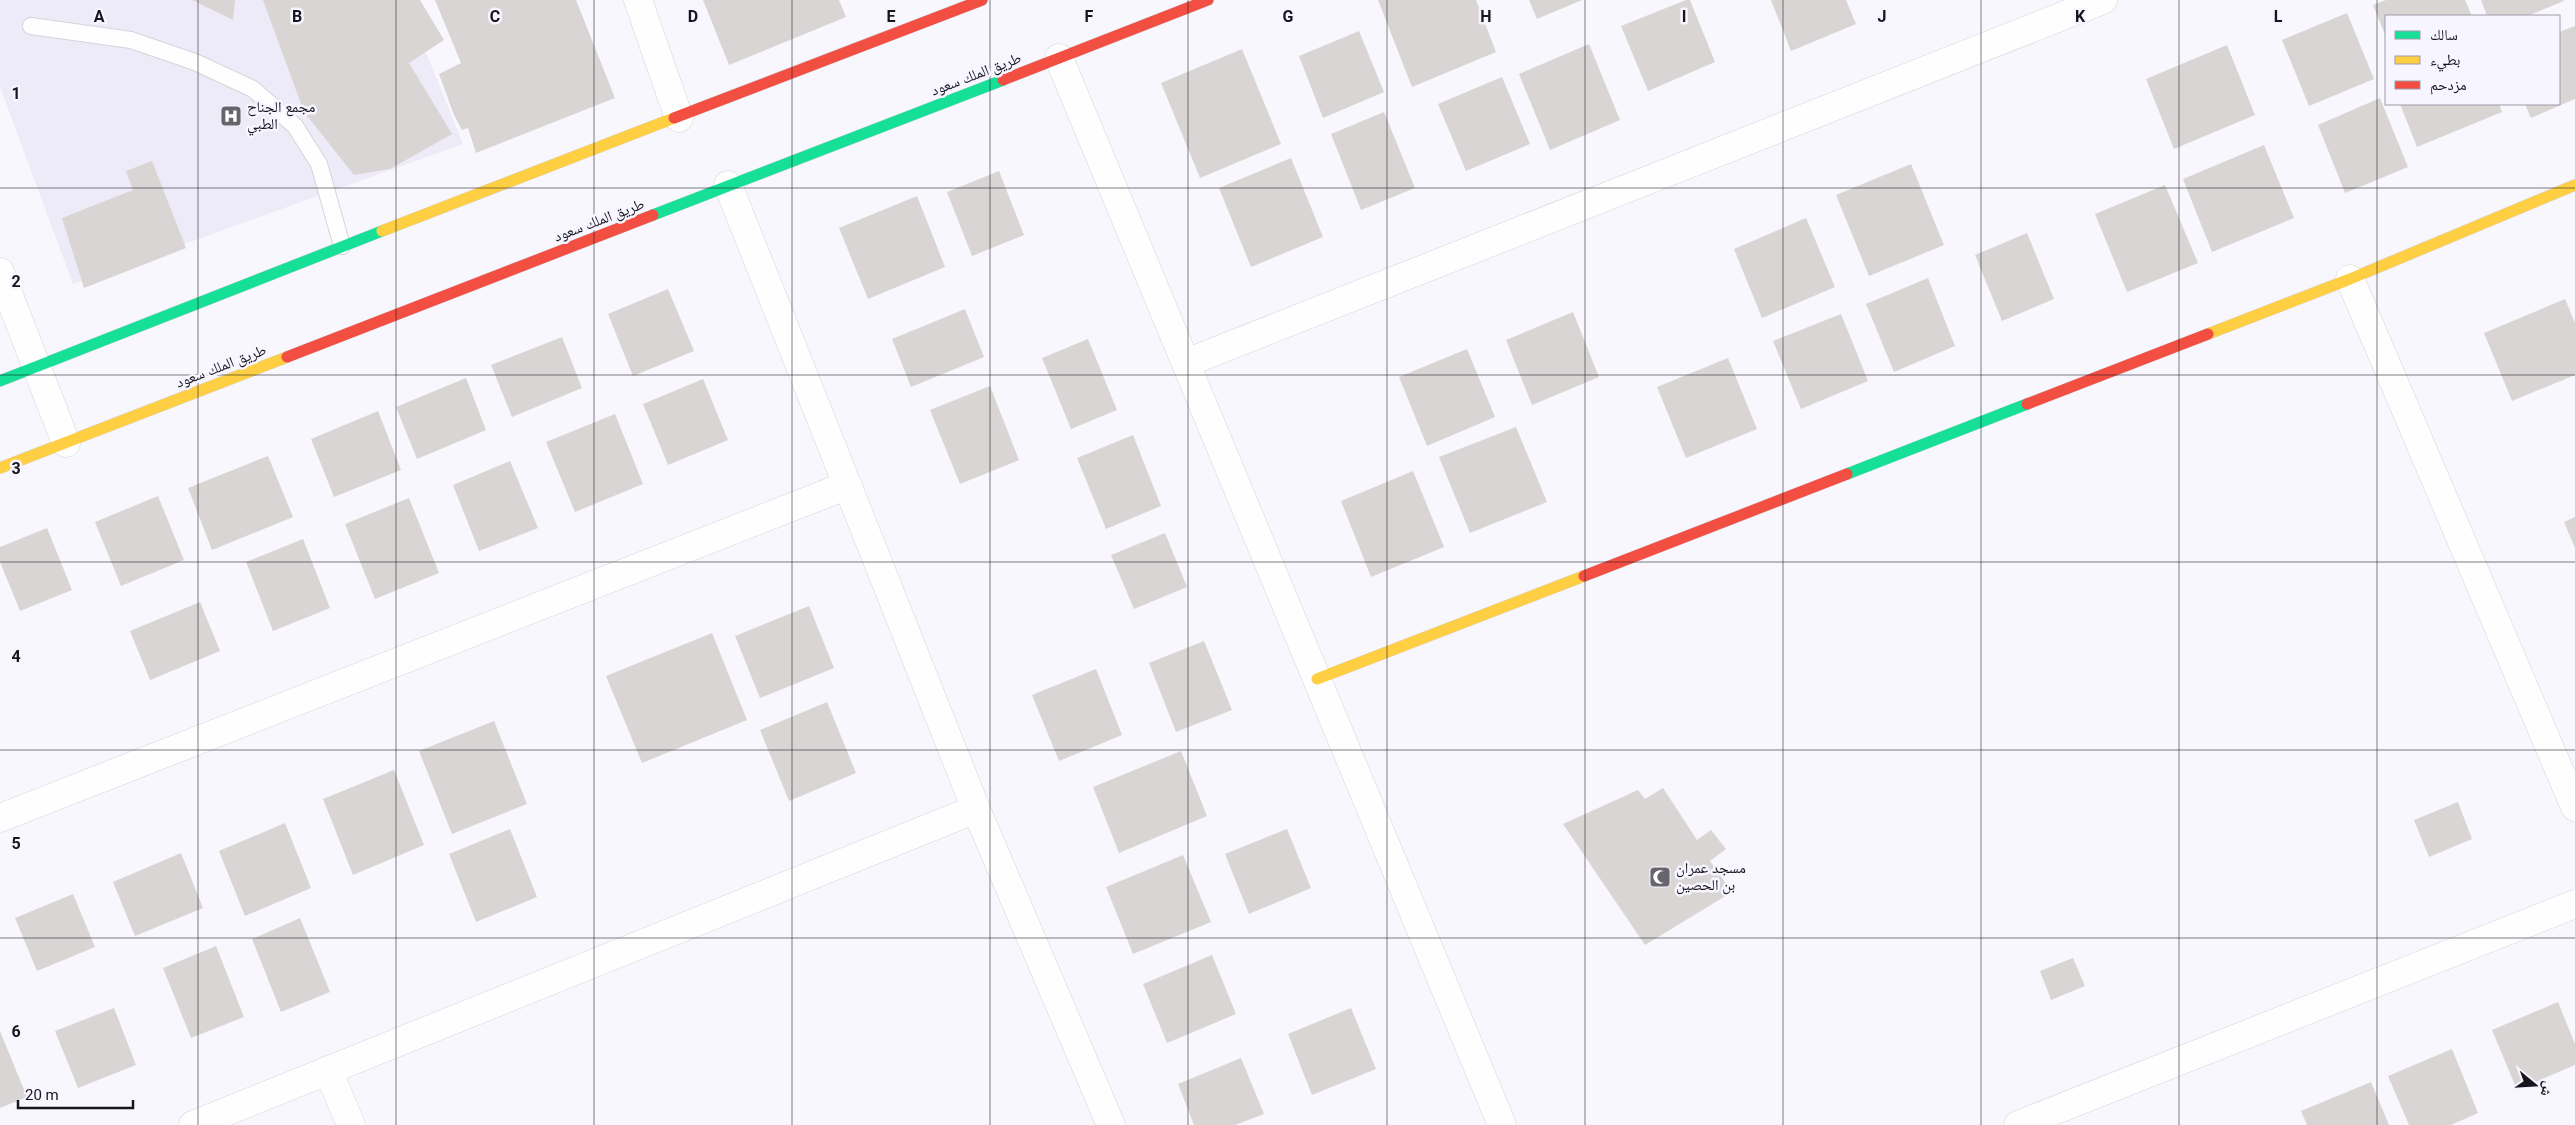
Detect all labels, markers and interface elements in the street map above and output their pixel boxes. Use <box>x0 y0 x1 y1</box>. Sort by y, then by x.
text: A <box>94 7 105 26</box>
text: B <box>292 7 302 26</box>
text: C <box>490 7 500 26</box>
text: D <box>688 7 698 26</box>
text: E <box>887 7 896 26</box>
text: F <box>1085 7 1094 26</box>
text: G <box>1283 7 1294 26</box>
text: H <box>1480 7 1492 26</box>
text: I <box>1682 7 1686 26</box>
text: J <box>1878 7 1886 26</box>
text: K <box>2075 7 2086 26</box>
text: L <box>2274 7 2283 26</box>
legend <box>2385 15 2560 105</box>
text: سالك <box>2430 26 2458 44</box>
street label: طريق الملك سعود <box>928 49 1024 100</box>
text: بطيء <box>2430 51 2460 72</box>
text: مزدحم <box>2430 76 2467 95</box>
text: 1 <box>11 84 21 103</box>
place label: مجمع الجناح الطبي <box>247 98 316 136</box>
hospital icon: مجمع الجناح الطبي <box>219 104 243 128</box>
street label: طريق الملك سعود <box>551 195 647 246</box>
text: 2 <box>11 272 21 291</box>
street label: طريق الملك سعود <box>173 341 269 392</box>
text: 3 <box>11 459 21 478</box>
text: 4 <box>11 647 21 666</box>
text: 5 <box>11 834 21 853</box>
place label: مسجد عمران بن الحصين <box>1676 859 1746 895</box>
mosque icon: مسجد عمران بن الحصين <box>1648 865 1672 889</box>
text: 6 <box>11 1022 21 1041</box>
north arrow <box>2510 1060 2560 1110</box>
scale bar <box>18 1078 132 1110</box>
text: ش <box>2536 1079 2557 1099</box>
text: 20 m <box>25 1086 59 1104</box>

